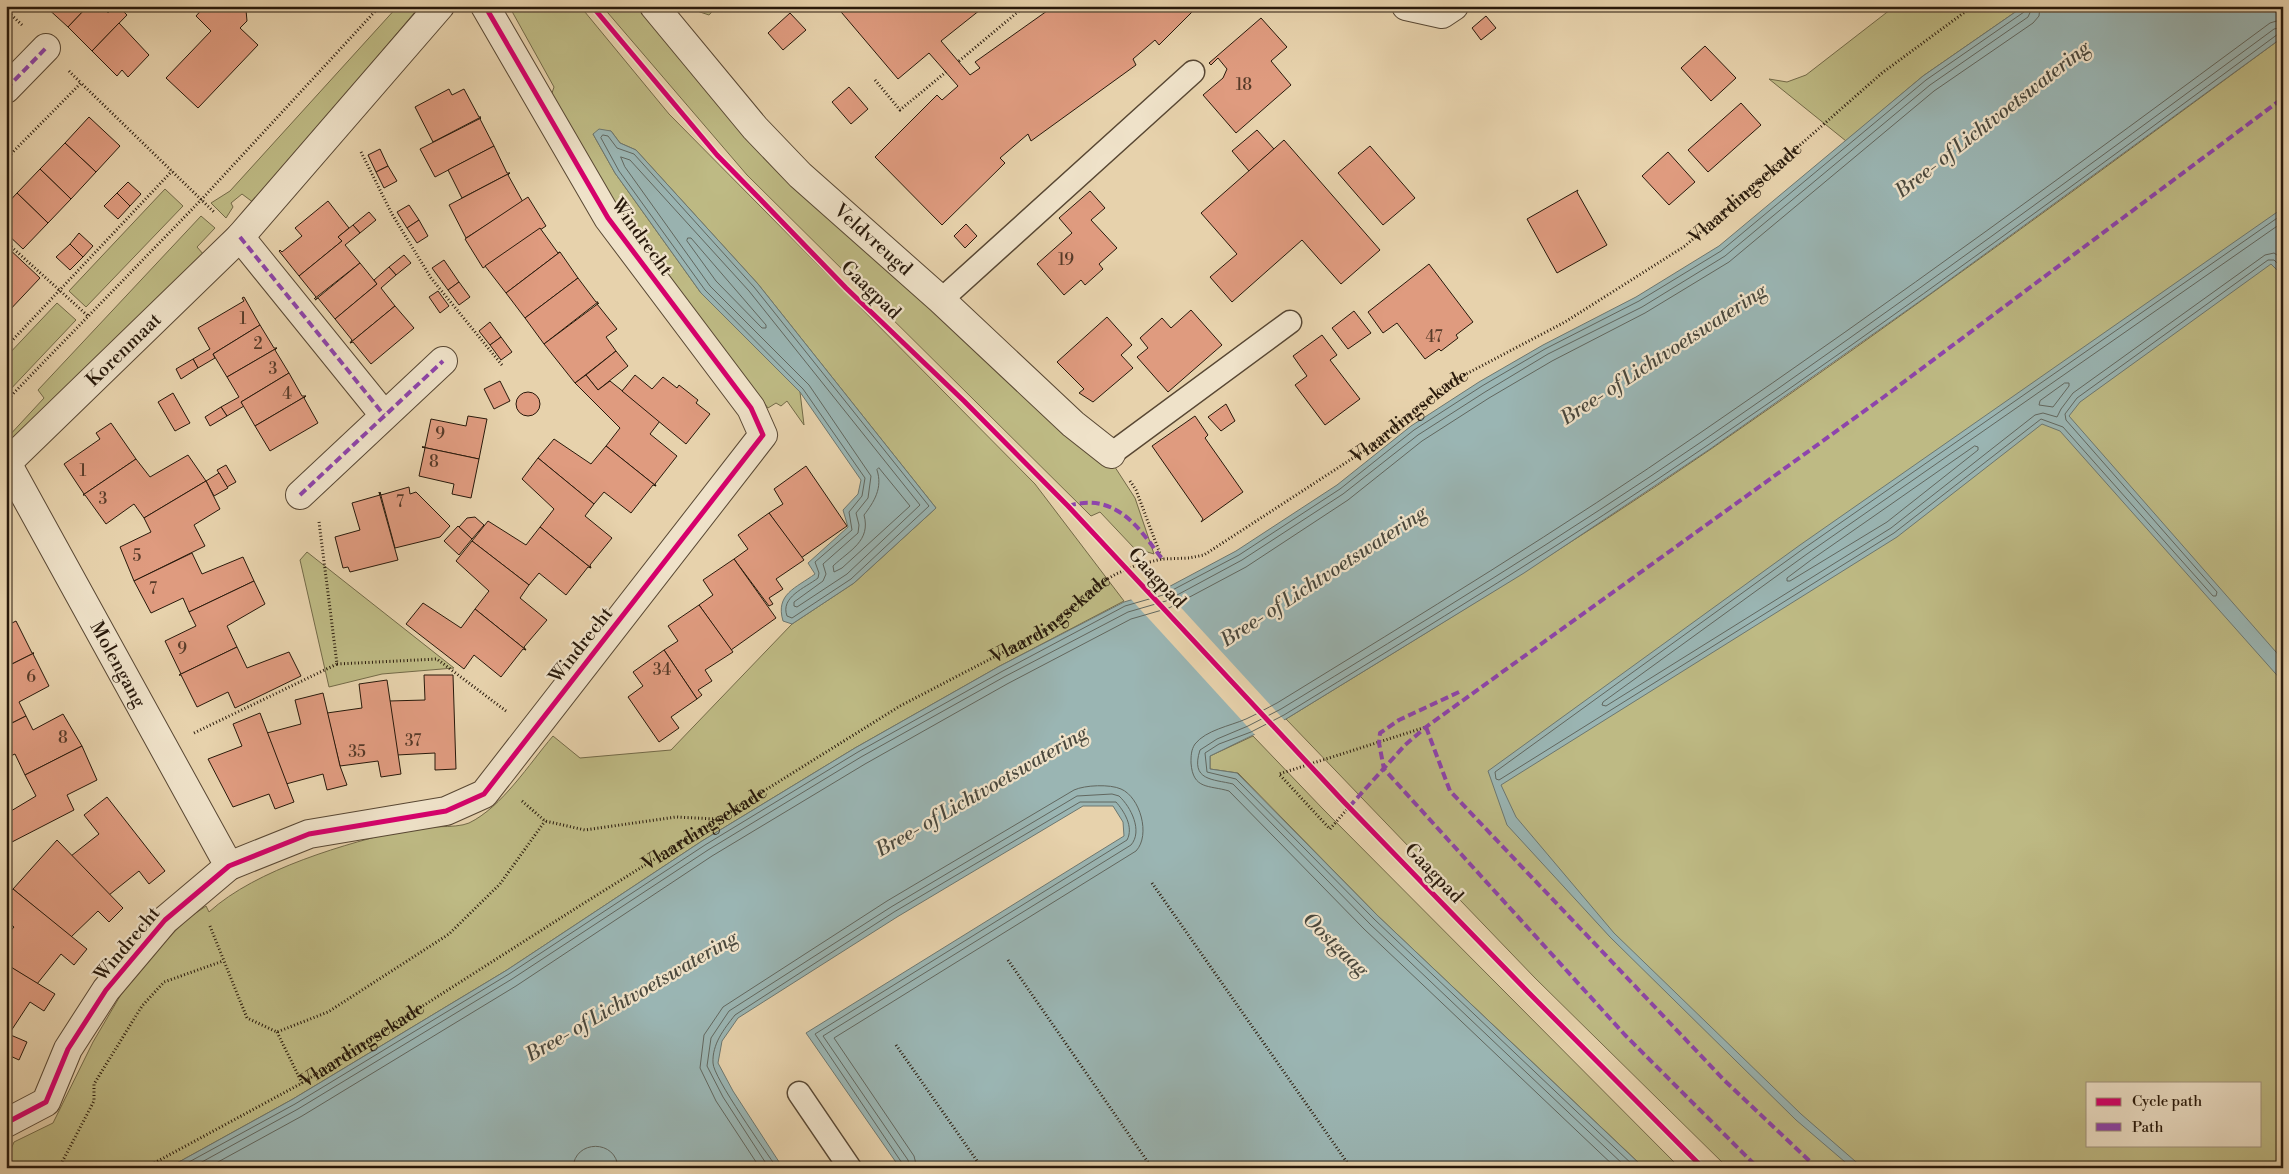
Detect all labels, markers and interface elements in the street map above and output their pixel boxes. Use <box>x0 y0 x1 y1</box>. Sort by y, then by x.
water label: Bree- of Lichtvoetswatering <box>1890 35 2097 205</box>
house number: 18 <box>1236 75 1252 95</box>
street label: Vlaardingsekade <box>1683 137 1807 250</box>
street label: Windrecht <box>605 193 678 281</box>
street label: Veldvreugd <box>828 198 917 281</box>
house number: 19 <box>1058 250 1074 270</box>
street label: Gaagpad <box>836 256 906 325</box>
water label: Bree- of Lichtvoetswatering <box>1555 278 1773 432</box>
street label: Korenmaat <box>81 308 167 392</box>
house number: 1 <box>240 309 247 329</box>
house number: 47 <box>1426 327 1442 347</box>
house number: 2 <box>253 334 263 354</box>
house number: 3 <box>269 359 278 379</box>
street label: Vlaardingsekade <box>1345 363 1472 469</box>
house number: 4 <box>282 384 292 404</box>
house number: 9 <box>435 424 445 444</box>
house number: 8 <box>429 452 439 472</box>
house number: 1 <box>80 461 87 481</box>
house number: 3 <box>99 489 108 509</box>
house number: 7 <box>396 492 404 512</box>
water label: Bree- of Lichtvoetswatering <box>1215 500 1433 654</box>
street label: Gaagpad <box>1123 543 1191 614</box>
house number: 5 <box>133 546 142 566</box>
street label: Vlaardingsekade <box>985 568 1115 670</box>
house number: 7 <box>149 579 157 599</box>
street label: Windrecht <box>543 602 618 689</box>
street label: Molengang <box>85 617 151 712</box>
house number: 9 <box>177 639 187 659</box>
house number: 34 <box>653 660 672 680</box>
house number: 6 <box>26 667 36 687</box>
water label: Bree- of Lichtvoetswatering <box>871 720 1094 863</box>
house number: 8 <box>58 728 68 748</box>
house number: 37 <box>405 731 421 751</box>
house number: 35 <box>348 742 366 762</box>
street label: Vlaardingsekade <box>636 780 772 877</box>
street label: Gaagpad <box>1400 838 1469 908</box>
street label: Windrecht <box>88 902 165 987</box>
water label: Oostgaag <box>1297 907 1374 984</box>
water label: Bree- of Lichtvoetswatering <box>521 925 744 1068</box>
street label: Vlaardingsekade <box>295 996 429 1094</box>
legend <box>2086 1082 2262 1146</box>
text: Cycle path <box>2132 1092 2202 1111</box>
text: Path <box>2132 1118 2164 1137</box>

